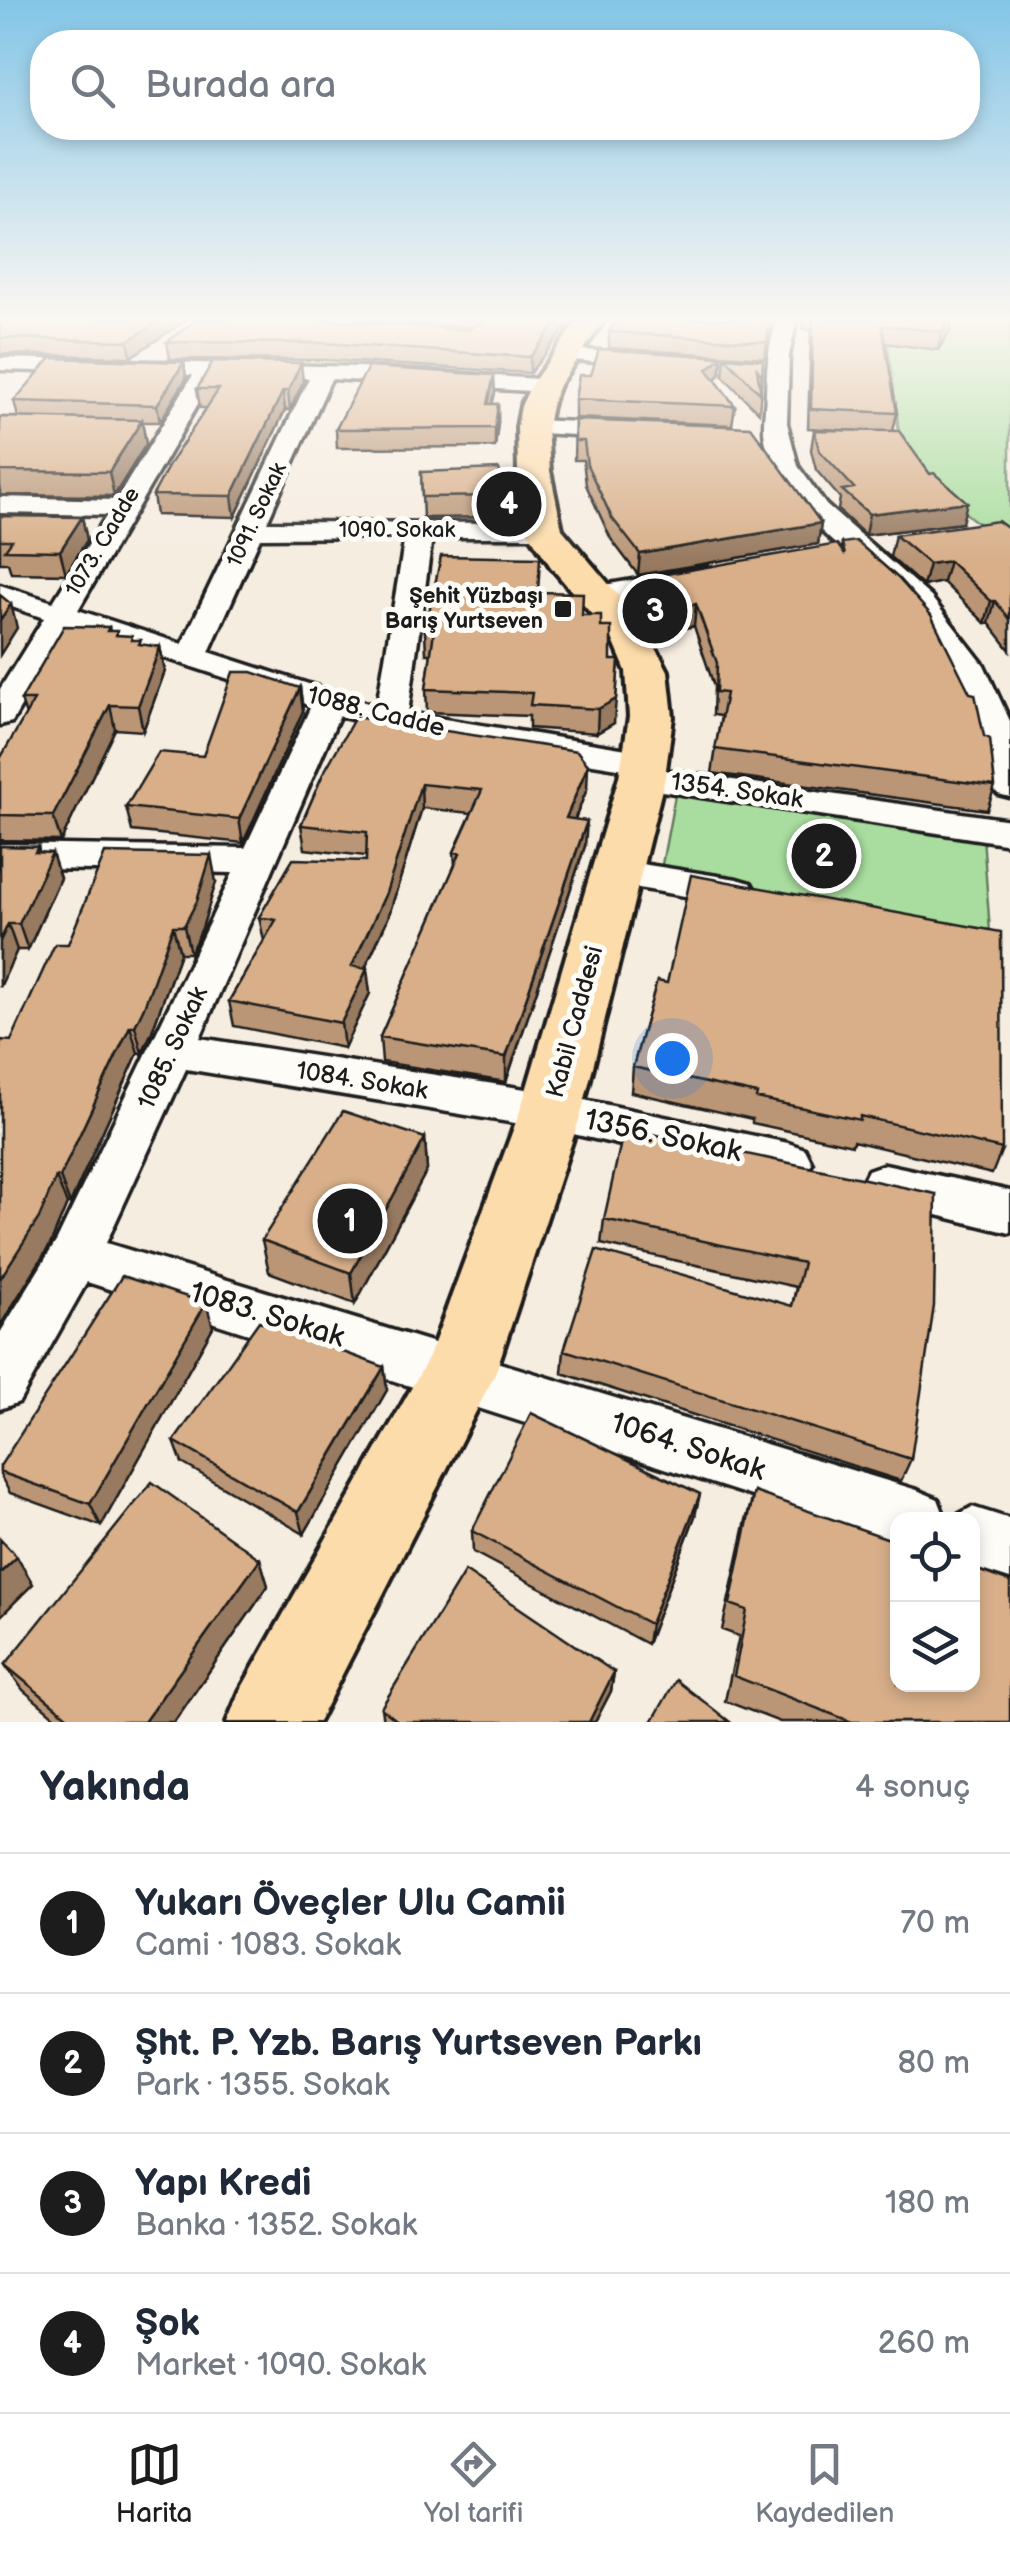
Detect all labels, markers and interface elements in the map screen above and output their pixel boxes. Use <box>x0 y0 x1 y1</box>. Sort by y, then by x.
search box <box>30 30 980 140</box>
icon: search <box>65 58 120 113</box>
text: Burada ara <box>145 63 336 108</box>
street label: 1091. Sokak <box>221 458 293 571</box>
pin: 4 <box>476 466 542 542</box>
street label: 1073. Cadde <box>60 483 146 601</box>
street label: 1090. Sokak <box>339 517 455 544</box>
pin: 3 <box>622 574 688 648</box>
place label: Şehit Yüzbaşı Barış Yurtseven <box>385 583 543 635</box>
marker: Şehit Yüzbaşı Barış Yurtseven <box>552 598 574 620</box>
street label: 1088. Cadde <box>304 680 448 744</box>
street label: 1354. Sokak <box>669 766 806 816</box>
pin: 2 <box>792 818 856 894</box>
street label: Kabil Caddesi <box>540 943 610 1101</box>
street label: 1085. Sokak <box>131 981 215 1114</box>
your location <box>647 1033 698 1084</box>
street label: 1084. Sokak <box>294 1055 431 1107</box>
street label: 1356. Sokak <box>581 1102 745 1170</box>
pin: 1 <box>318 1184 382 1258</box>
street label: 1083. Sokak <box>185 1274 349 1356</box>
street label: 1064. Sokak <box>606 1405 770 1489</box>
map controls <box>890 1512 980 1692</box>
button: locate <box>890 1512 980 1602</box>
button: layers <box>890 1602 980 1692</box>
text: Yakında <box>40 1762 190 1813</box>
text: 4 sonuç <box>855 1768 970 1807</box>
text: Yukarı Öveçler Ulu Camii <box>135 1881 566 1926</box>
text: 1 <box>66 1904 79 1943</box>
text: 70 m <box>900 1904 970 1943</box>
text: Cami · 1083. Sokak <box>135 1926 401 1965</box>
text: Şht. P. Yzb. Barış Yurtseven Parkı <box>135 2021 702 2066</box>
text: 2 <box>63 2044 82 2083</box>
text: 80 m <box>897 2044 970 2083</box>
text: Park · 1355. Sokak <box>135 2066 390 2105</box>
text: Yapı Kredi <box>135 2161 311 2206</box>
text: 3 <box>63 2184 82 2223</box>
text: 180 m <box>885 2184 970 2223</box>
text: Banka · 1352. Sokak <box>135 2206 417 2245</box>
text: Şok <box>135 2301 200 2346</box>
text: 4 <box>63 2324 82 2363</box>
text: 260 m <box>878 2324 970 2363</box>
text: Market · 1090. Sokak <box>135 2346 426 2385</box>
tab: Harita <box>116 2437 192 2530</box>
tab: Yol tarifi <box>424 2437 523 2530</box>
tab: Kaydedilen <box>755 2437 894 2530</box>

